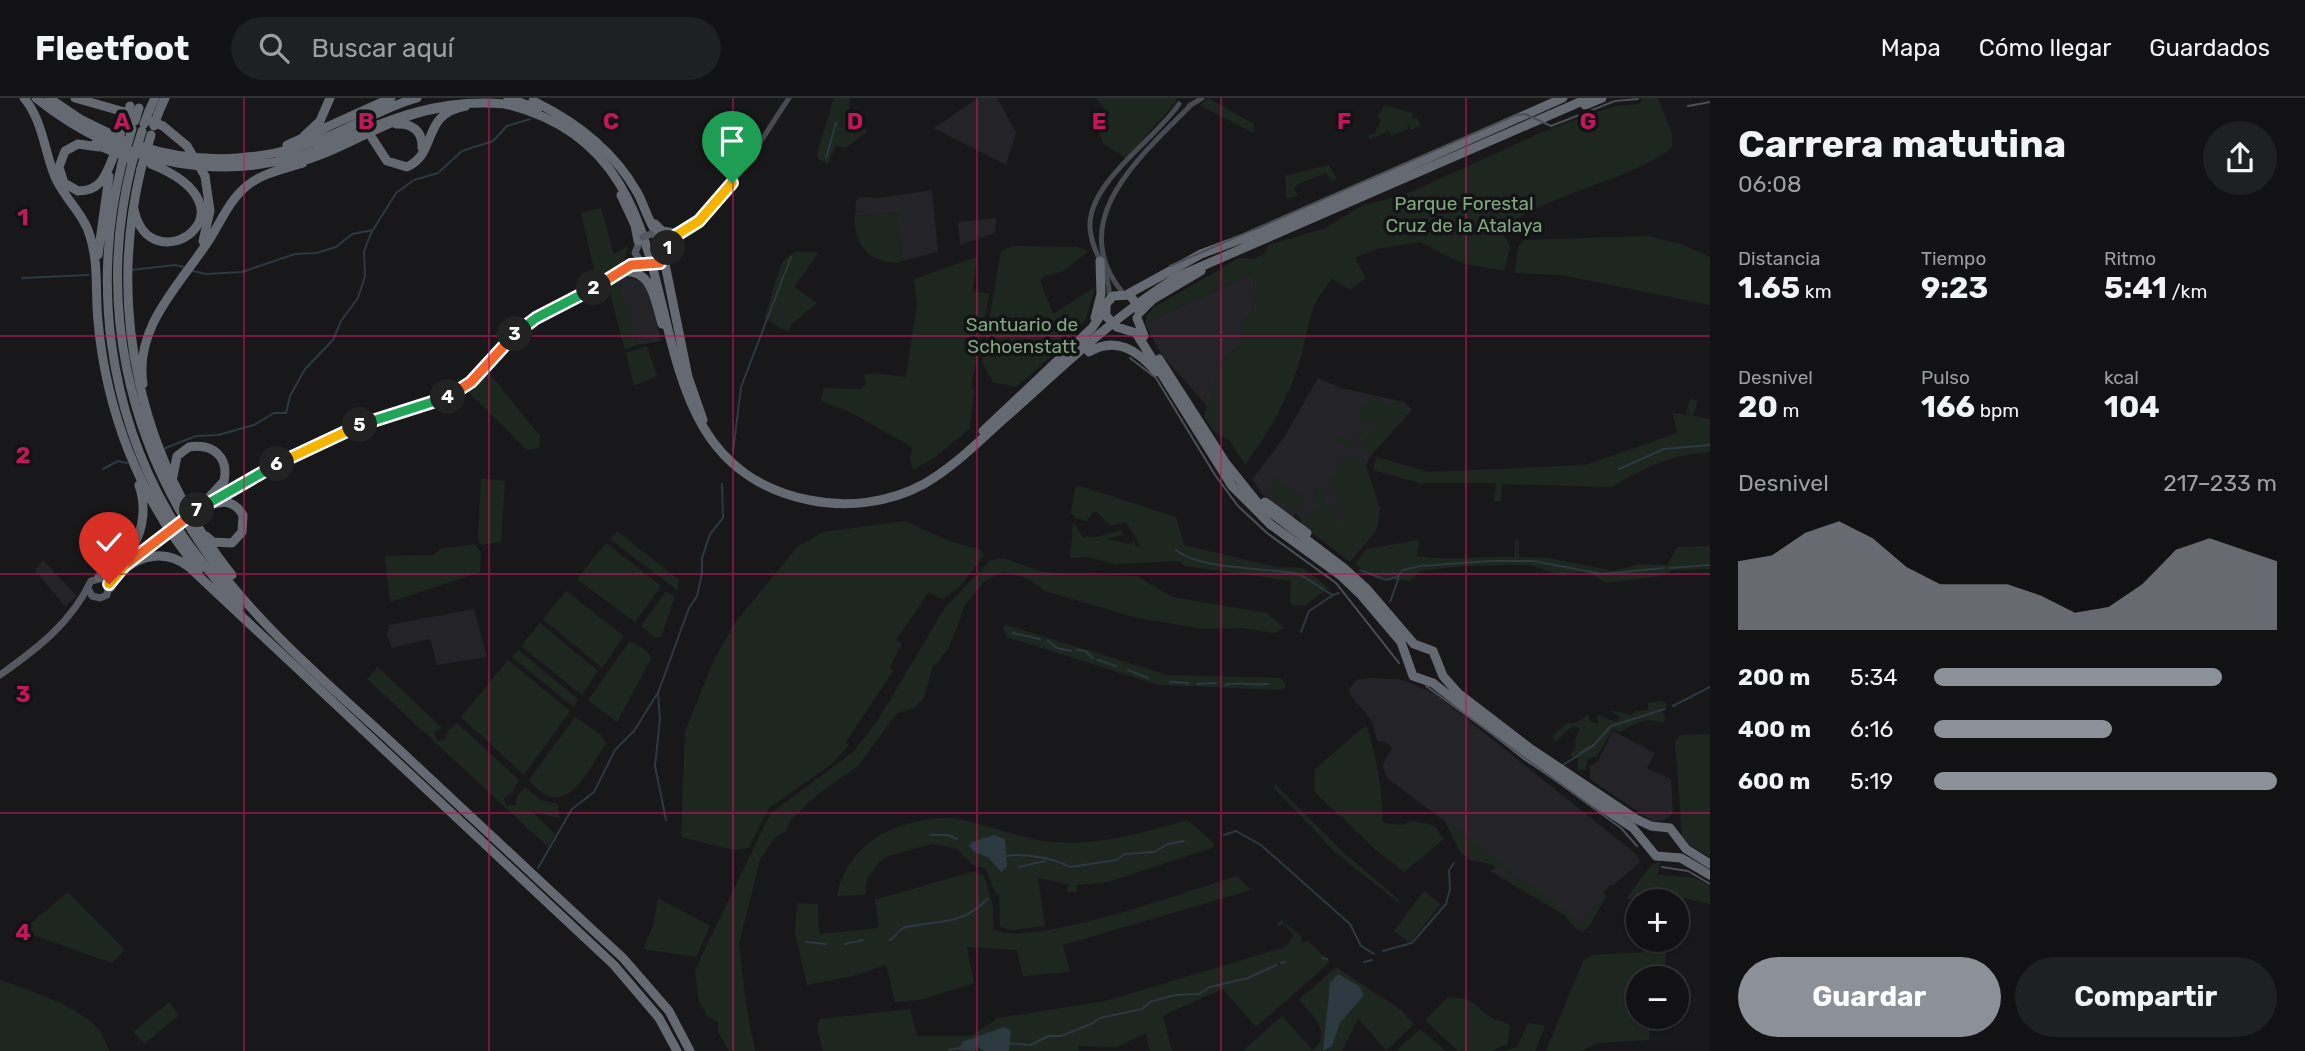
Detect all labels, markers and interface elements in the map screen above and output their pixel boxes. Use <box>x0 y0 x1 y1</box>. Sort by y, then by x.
search box <box>231 17 721 80</box>
text: Fleetfoot <box>35 29 189 68</box>
icon: search <box>255 29 293 67</box>
text: Buscar aquí <box>311 33 454 64</box>
text: Mapa <box>1881 34 1941 62</box>
text: Cómo llegar <box>1979 34 2111 62</box>
text: Guardados <box>2149 34 2270 62</box>
text: A <box>114 107 131 135</box>
text: B <box>358 107 374 135</box>
text: C <box>603 107 619 135</box>
text: D <box>847 107 863 135</box>
text: E <box>1092 107 1106 135</box>
text: F <box>1337 107 1351 135</box>
text: G <box>1580 107 1596 135</box>
pin <box>702 111 762 183</box>
text: Carrera matutina <box>1738 121 2066 167</box>
button: share <box>2203 121 2277 195</box>
icon: arrive <box>713 122 751 160</box>
text: 06:08 <box>1738 170 1802 198</box>
park label: Parque Forestal Cruz de la Atalaya <box>1385 192 1543 237</box>
text: 1 <box>17 203 29 231</box>
pin: 1 <box>650 230 686 266</box>
text: 1 <box>663 236 672 259</box>
text: Distancia <box>1738 247 1820 270</box>
text: Tiempo <box>1921 247 1986 270</box>
text: Ritmo <box>2104 247 2156 270</box>
pin: 2 <box>576 270 612 306</box>
text: 1.65 <box>1738 270 1800 306</box>
text: 9:23 <box>1921 270 1988 306</box>
text: 5:41 <box>2104 270 2167 306</box>
text: 2 <box>587 276 600 299</box>
text: km <box>1800 280 1832 303</box>
text: /km <box>2167 280 2207 303</box>
park label: Santuario de Schoenstatt <box>966 313 1078 358</box>
pin: 3 <box>498 316 532 352</box>
text: 3 <box>508 322 521 345</box>
text: Desnivel <box>1738 366 1813 389</box>
text: Pulso <box>1921 366 1970 389</box>
text: kcal <box>2104 366 2139 389</box>
pin: 4 <box>430 380 466 414</box>
text: 4 <box>441 385 454 408</box>
text: 20 <box>1738 389 1778 425</box>
text: 166 <box>1921 389 1975 425</box>
text: 104 <box>2104 389 2160 425</box>
text: m <box>1778 399 1799 422</box>
text: bpm <box>1975 399 2019 422</box>
pin: 5 <box>342 408 378 442</box>
text: 5 <box>353 413 366 436</box>
text: 2 <box>16 441 30 469</box>
pin: 6 <box>260 446 294 482</box>
text: 6 <box>270 452 283 475</box>
text: Desnivel <box>1738 469 1829 497</box>
text: 217–233 m <box>2163 469 2277 497</box>
pin: 7 <box>180 492 214 528</box>
text: 7 <box>191 498 202 521</box>
pin <box>79 512 139 584</box>
icon: check <box>90 523 128 561</box>
text: 200 m <box>1738 663 1810 691</box>
text: 5:34 <box>1850 663 1898 691</box>
text: 3 <box>15 680 31 708</box>
text: 400 m <box>1738 715 1811 743</box>
text: 6:16 <box>1850 715 1893 743</box>
text: 600 m <box>1738 767 1810 795</box>
text: 5:19 <box>1850 767 1893 795</box>
map controls <box>1626 889 1689 1029</box>
button: + <box>1626 889 1689 952</box>
text: 4 <box>15 918 31 946</box>
button: Guardar <box>1738 957 2001 1037</box>
button: Compartir <box>2015 957 2277 1037</box>
button: − <box>1626 966 1689 1029</box>

